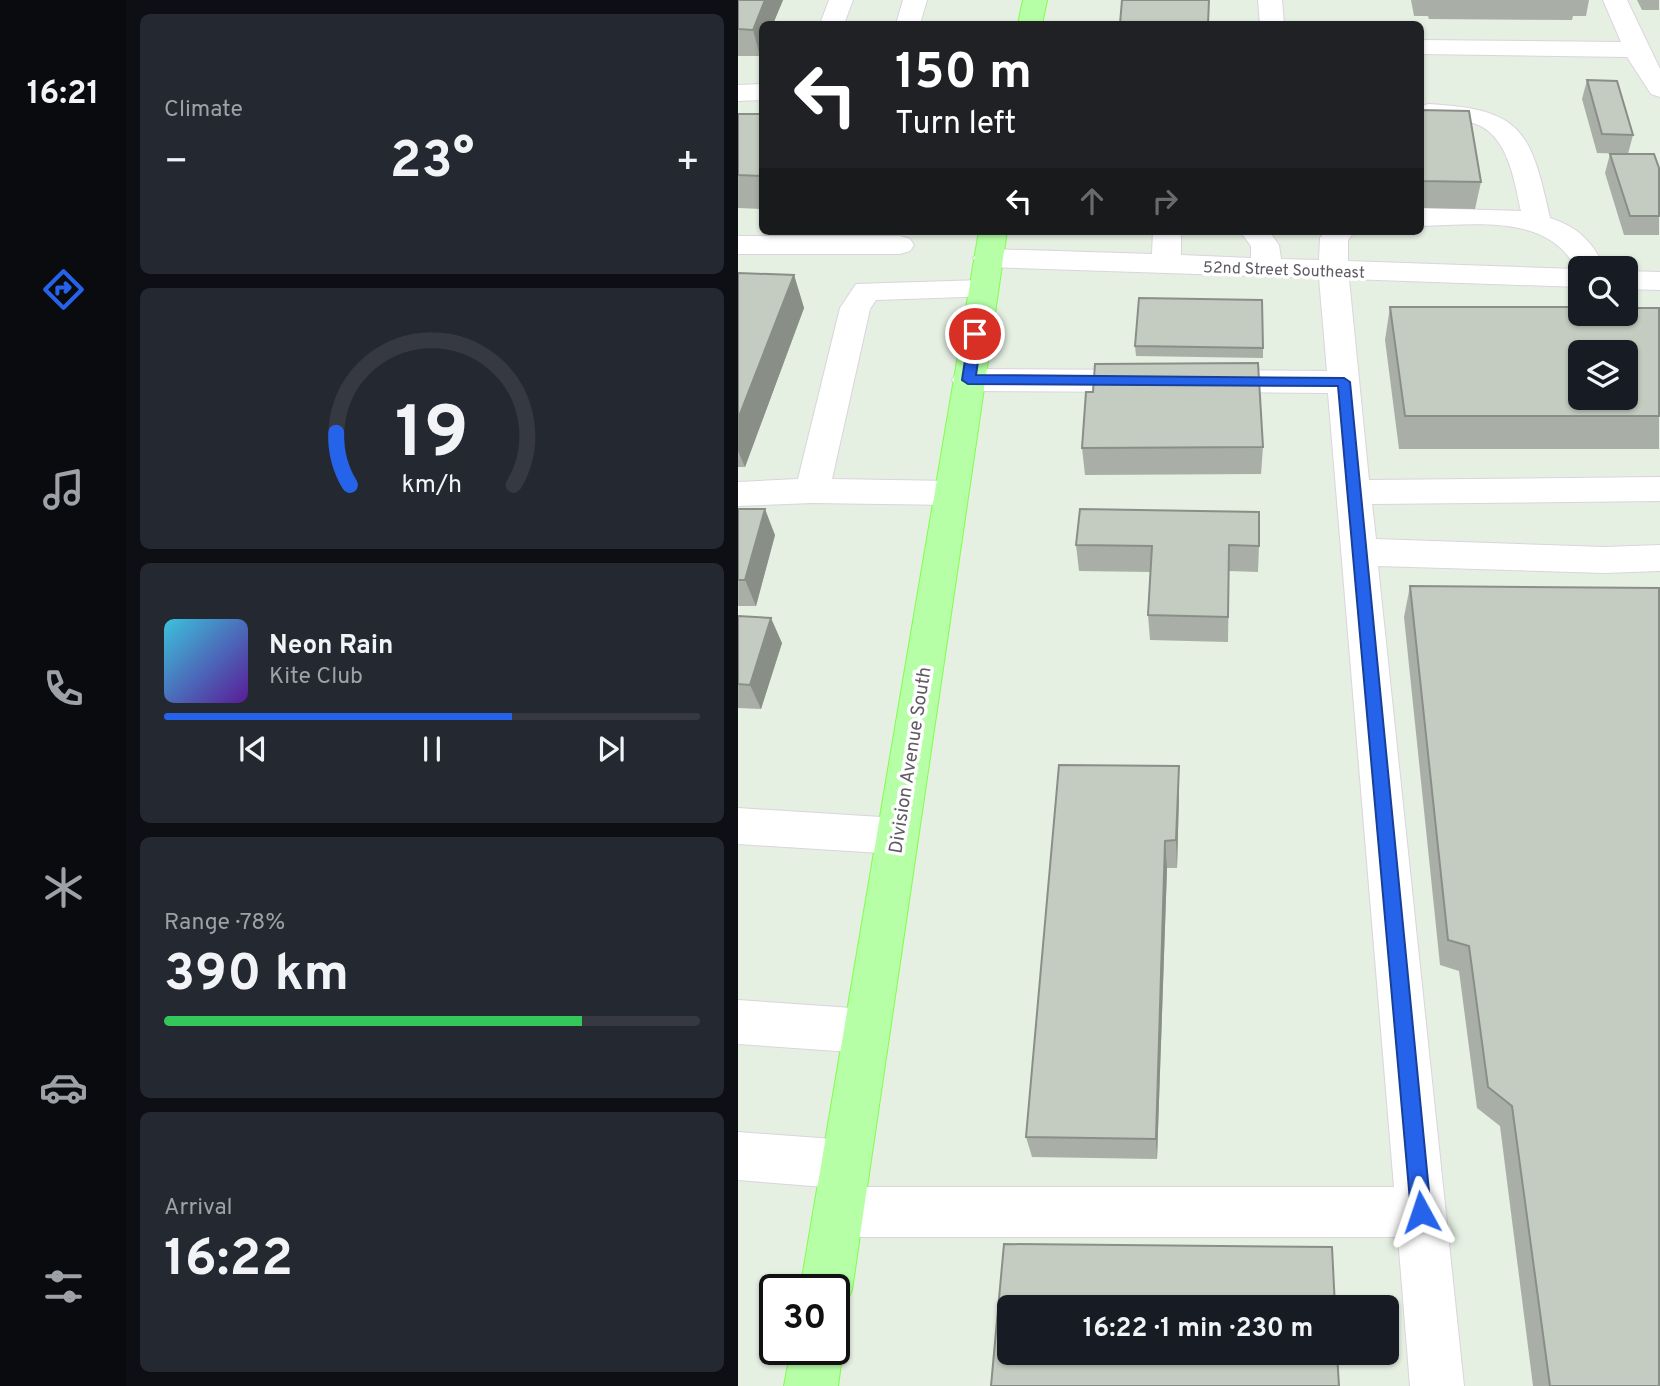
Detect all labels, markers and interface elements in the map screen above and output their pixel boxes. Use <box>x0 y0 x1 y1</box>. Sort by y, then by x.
text: 150 m <box>895 44 1032 106</box>
icon: left <box>780 49 871 140</box>
text: 16:21 <box>27 75 99 115</box>
text: Climate <box>164 96 243 125</box>
text: Turn left <box>895 105 1016 145</box>
text: 23° <box>390 130 474 196</box>
text: − <box>164 139 189 188</box>
text: + <box>675 139 700 188</box>
icon: left <box>1000 182 1038 220</box>
icon: ahead <box>1073 182 1111 220</box>
icon: right <box>1146 182 1184 220</box>
map controls <box>1568 256 1638 410</box>
button: search <box>1568 256 1638 326</box>
street label: 52nd Street Southeast <box>1203 258 1365 284</box>
icon: directions <box>39 265 88 314</box>
pin <box>945 304 1005 364</box>
icon: arrive <box>956 315 994 353</box>
button: layers <box>1568 340 1638 410</box>
text: 19 <box>395 391 469 483</box>
icon: music <box>39 465 88 514</box>
text: km/h <box>402 469 462 501</box>
text: Neon Rain <box>269 630 394 663</box>
text: Kite Club <box>269 663 363 692</box>
icon: phone <box>39 664 88 713</box>
street label: Division Avenue South <box>884 665 938 855</box>
icon: previous <box>234 730 272 768</box>
icon: pause <box>413 730 451 768</box>
icon: next <box>592 730 630 768</box>
icon: climate <box>39 863 88 912</box>
text: Range · 78% <box>164 909 285 938</box>
text: 390 km <box>164 943 349 1009</box>
icon: car <box>39 1063 88 1112</box>
position arrow <box>1384 1175 1458 1249</box>
text: Arrival <box>164 1194 233 1223</box>
text: 16:22 <box>164 1228 293 1294</box>
icon: filters <box>39 1262 88 1311</box>
speed limit sign: 30 <box>759 1274 850 1365</box>
text: 16:22 · 1 min · 230 m <box>1083 1313 1313 1346</box>

